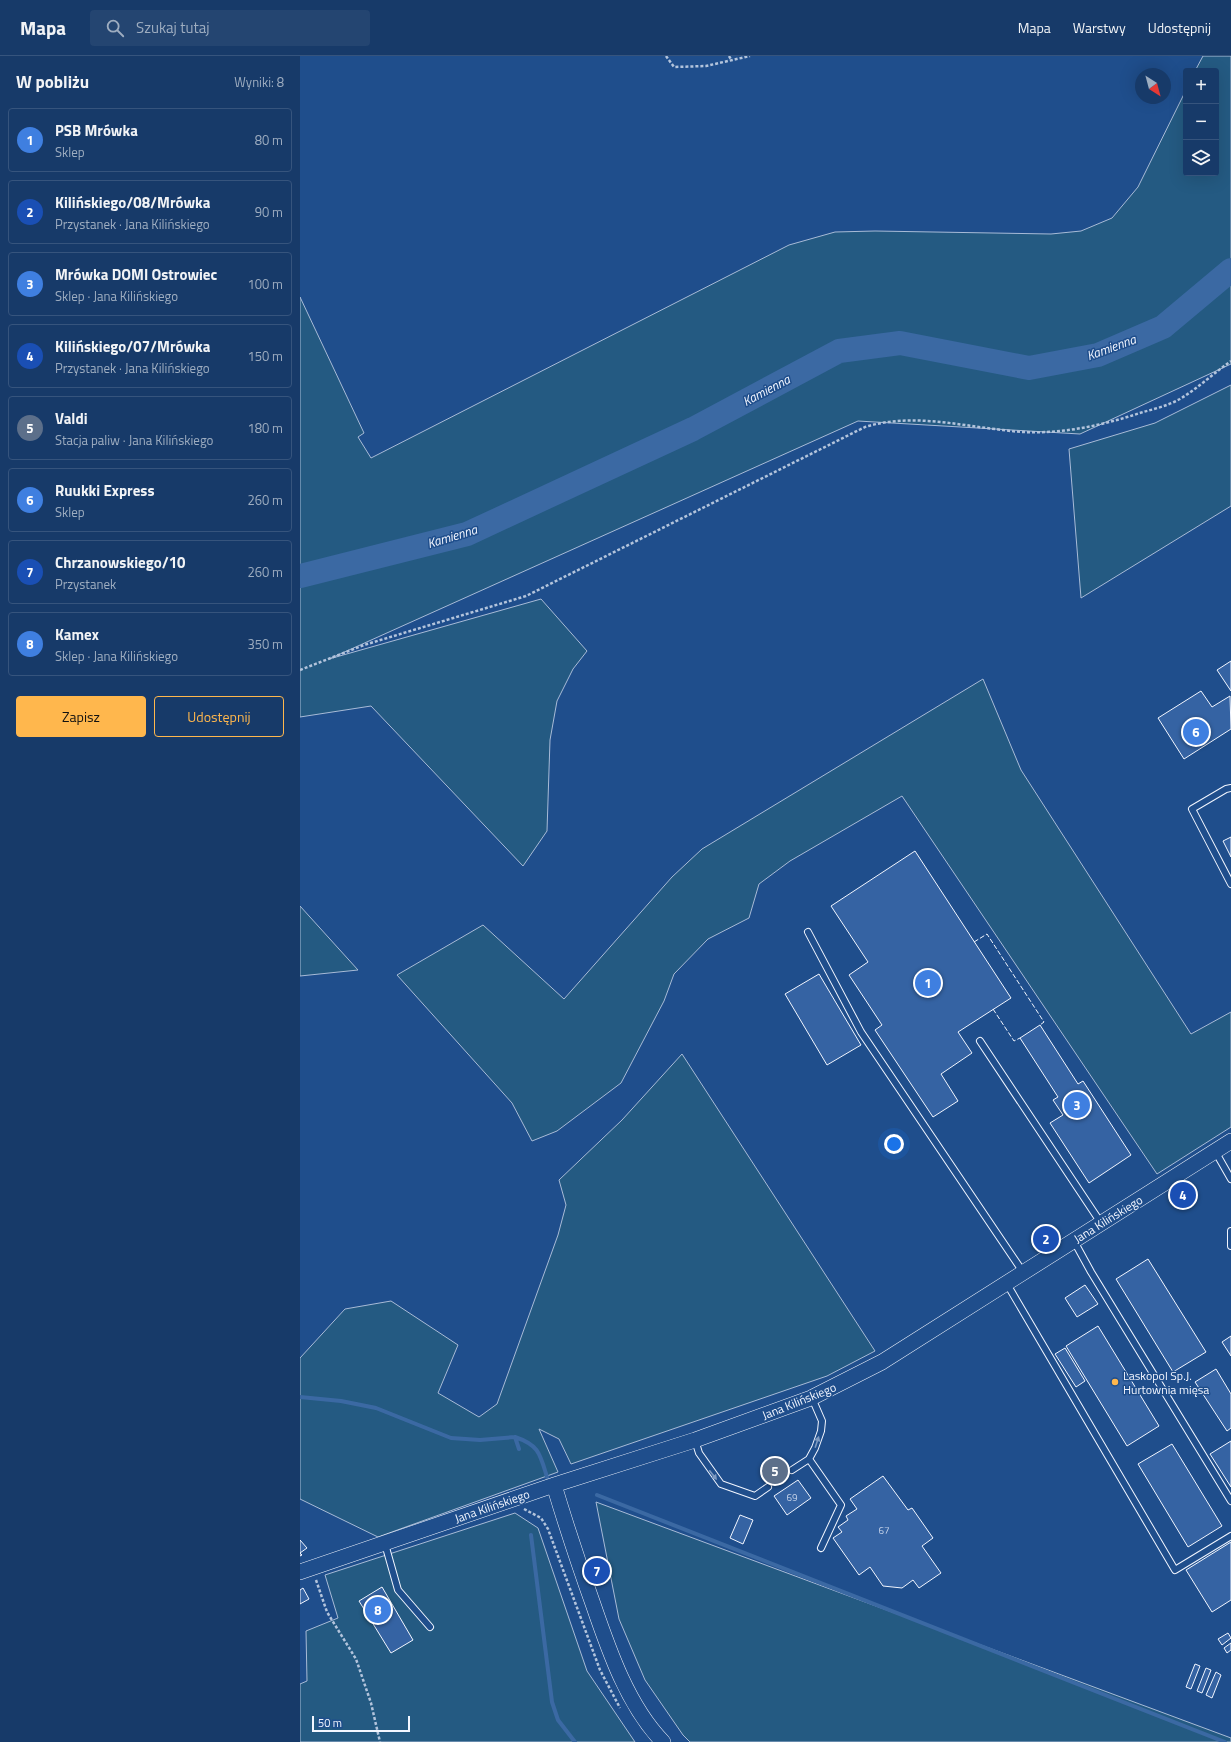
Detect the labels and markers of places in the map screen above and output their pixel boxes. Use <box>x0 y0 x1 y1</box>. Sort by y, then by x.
pin: 6 <box>1183 717 1209 747</box>
pin: 1 <box>915 968 941 998</box>
pin: 3 <box>1064 1090 1090 1120</box>
pin: 4 <box>1170 1180 1196 1210</box>
pin: 2 <box>1033 1224 1059 1254</box>
place label: Laskopol Sp.J. Hurtownia mięsa <box>1123 1366 1209 1399</box>
marker: Laskopol Sp.J. Hurtownia mięsa <box>1110 1377 1120 1387</box>
pin: 5 <box>762 1456 788 1486</box>
pin: 7 <box>584 1556 610 1586</box>
pin: 8 <box>365 1595 391 1625</box>

